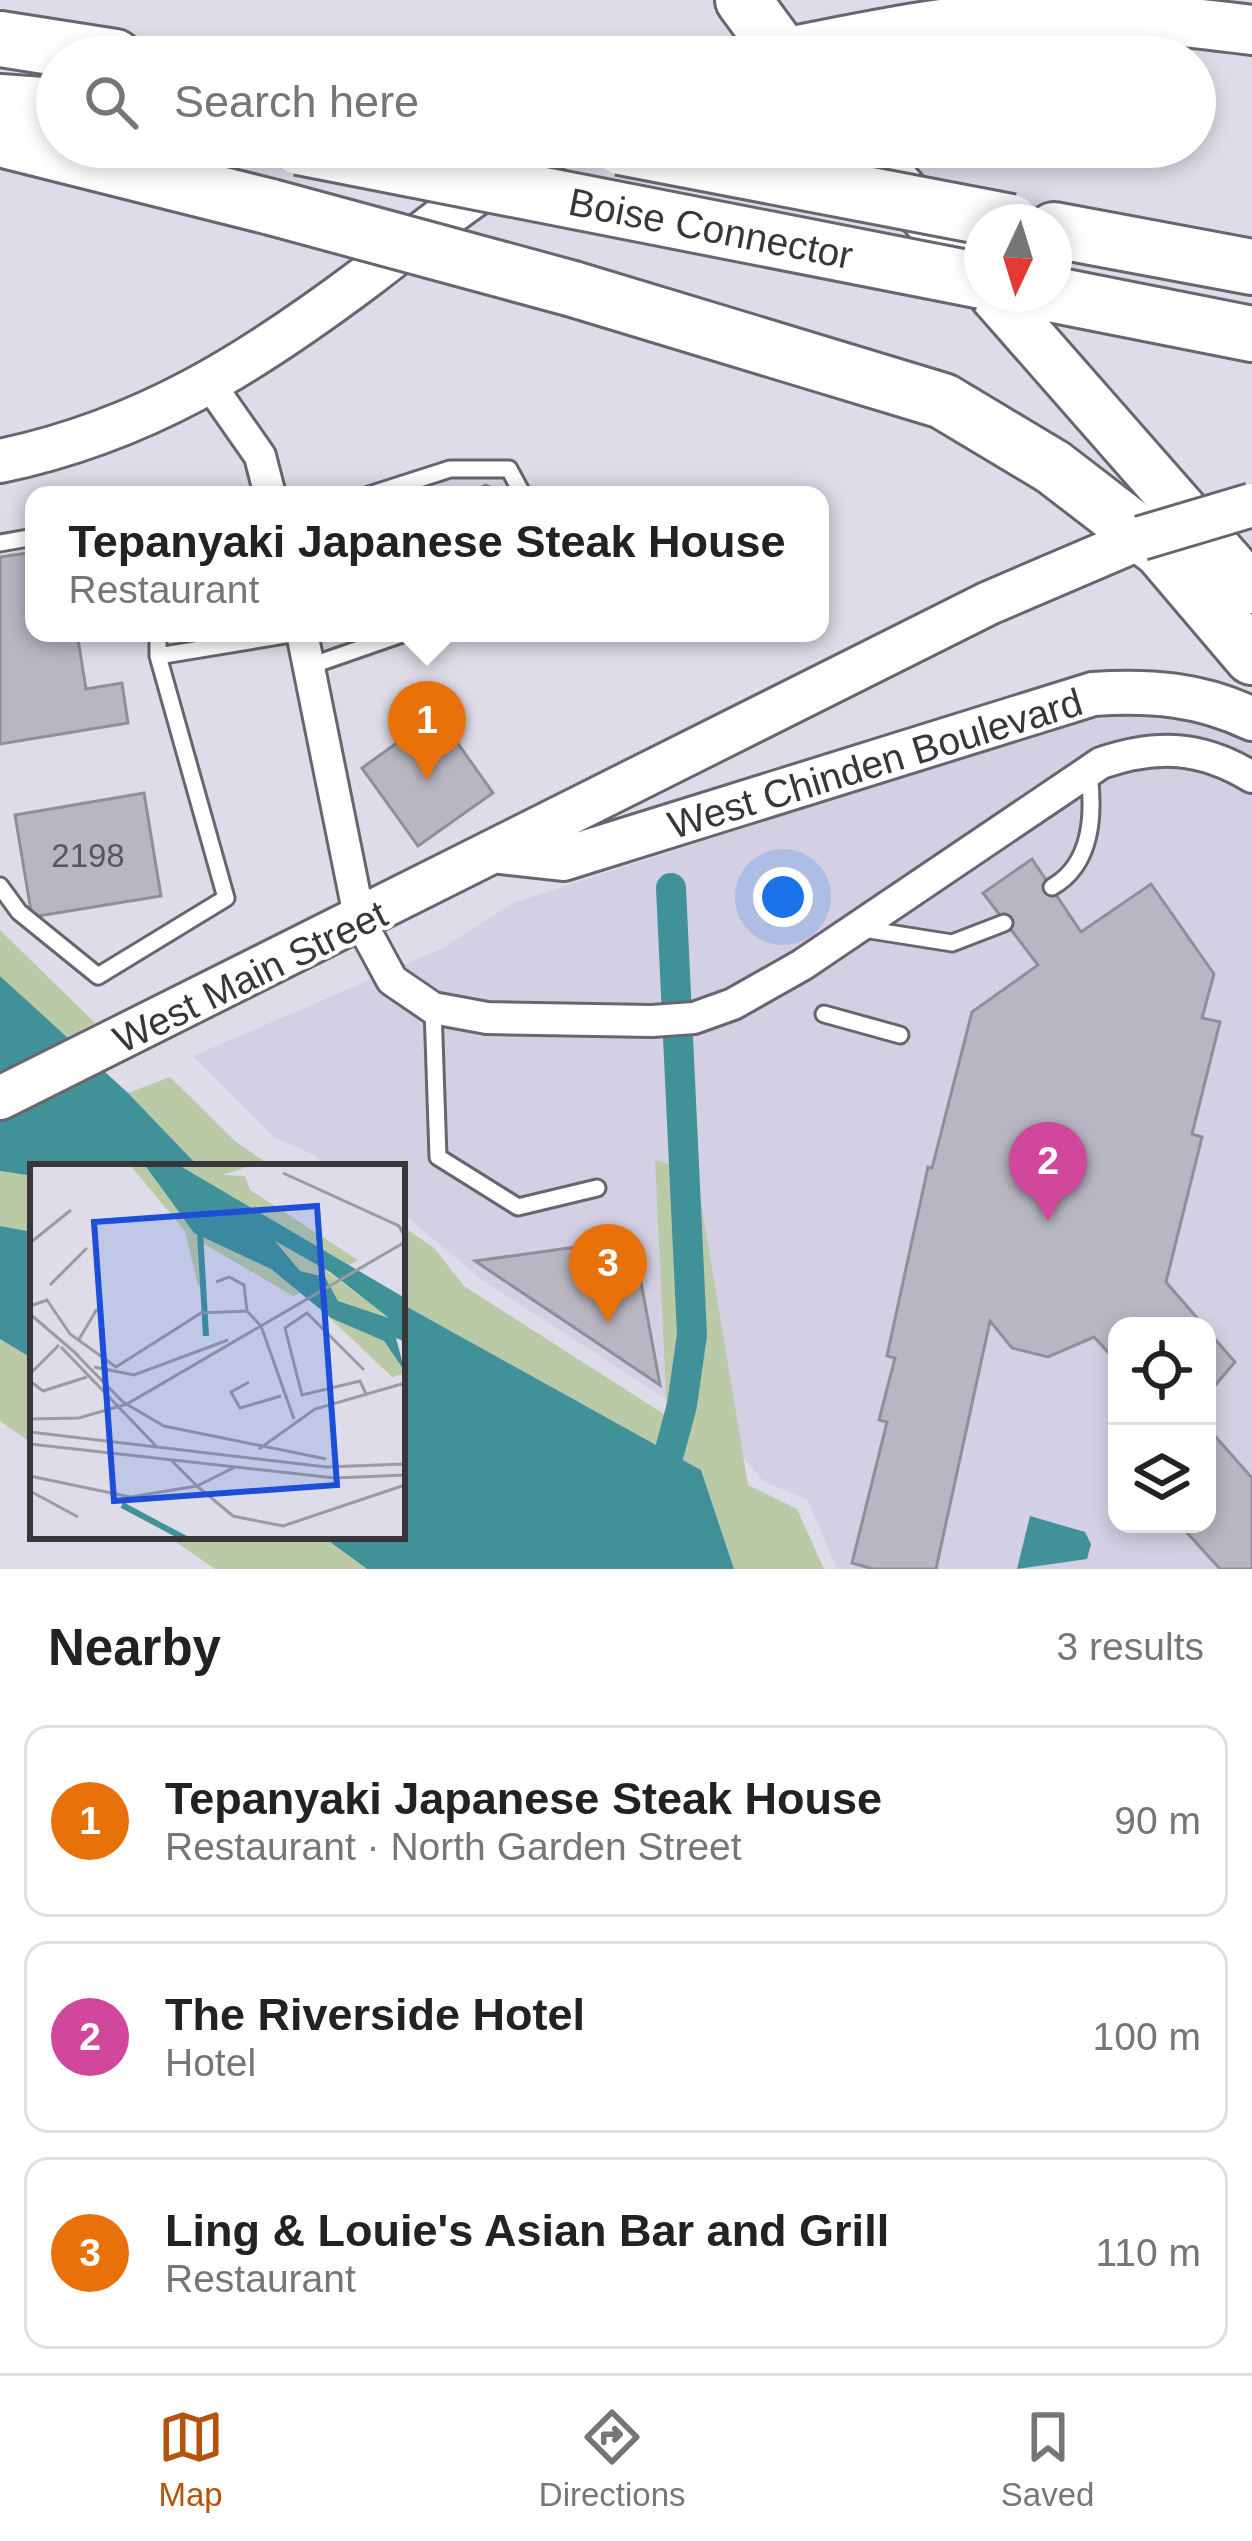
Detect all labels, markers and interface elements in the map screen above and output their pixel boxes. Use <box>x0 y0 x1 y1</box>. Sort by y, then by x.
search box <box>36 36 1216 168</box>
icon: search <box>78 69 144 135</box>
text: Search here <box>174 76 419 127</box>
street label: Boise Connector <box>565 180 857 277</box>
north arrow <box>964 204 1072 312</box>
popup <box>25 486 829 642</box>
text: Tepanyaki Japanese Steak House <box>68 516 786 567</box>
text: Restaurant <box>68 568 259 611</box>
street label: West Chinden Boulevard <box>663 680 1087 847</box>
pin: 1 <box>388 681 466 780</box>
house number: 2198 <box>51 837 125 874</box>
your location <box>753 867 813 927</box>
street label: West Main Street <box>107 892 394 1061</box>
pin: 2 <box>1009 1122 1087 1221</box>
inset map <box>30 1164 405 1539</box>
pin: 3 <box>569 1224 647 1323</box>
map controls <box>1108 1317 1216 1533</box>
button: locate <box>1108 1317 1216 1425</box>
button: layers <box>1108 1425 1216 1533</box>
text: Nearby <box>48 1619 221 1676</box>
text: 3 results <box>1057 1625 1204 1668</box>
text: Tepanyaki Japanese Steak House <box>165 1773 882 1824</box>
text: 1 <box>79 1799 101 1842</box>
text: 90 m <box>1114 1799 1201 1842</box>
text: Restaurant · North Garden Street <box>165 1825 742 1868</box>
text: The Riverside Hotel <box>165 1989 585 2040</box>
text: 2 <box>79 2015 101 2058</box>
text: 100 m <box>1093 2015 1201 2058</box>
text: Hotel <box>165 2041 256 2084</box>
text: Ling & Louie's Asian Bar and Grill <box>165 2205 889 2256</box>
text: 3 <box>79 2231 101 2274</box>
text: 110 m <box>1096 2231 1201 2274</box>
text: Restaurant <box>165 2257 356 2300</box>
tab: Map <box>158 2404 224 2514</box>
tab: Directions <box>539 2404 686 2514</box>
tab: Saved <box>1001 2404 1094 2514</box>

